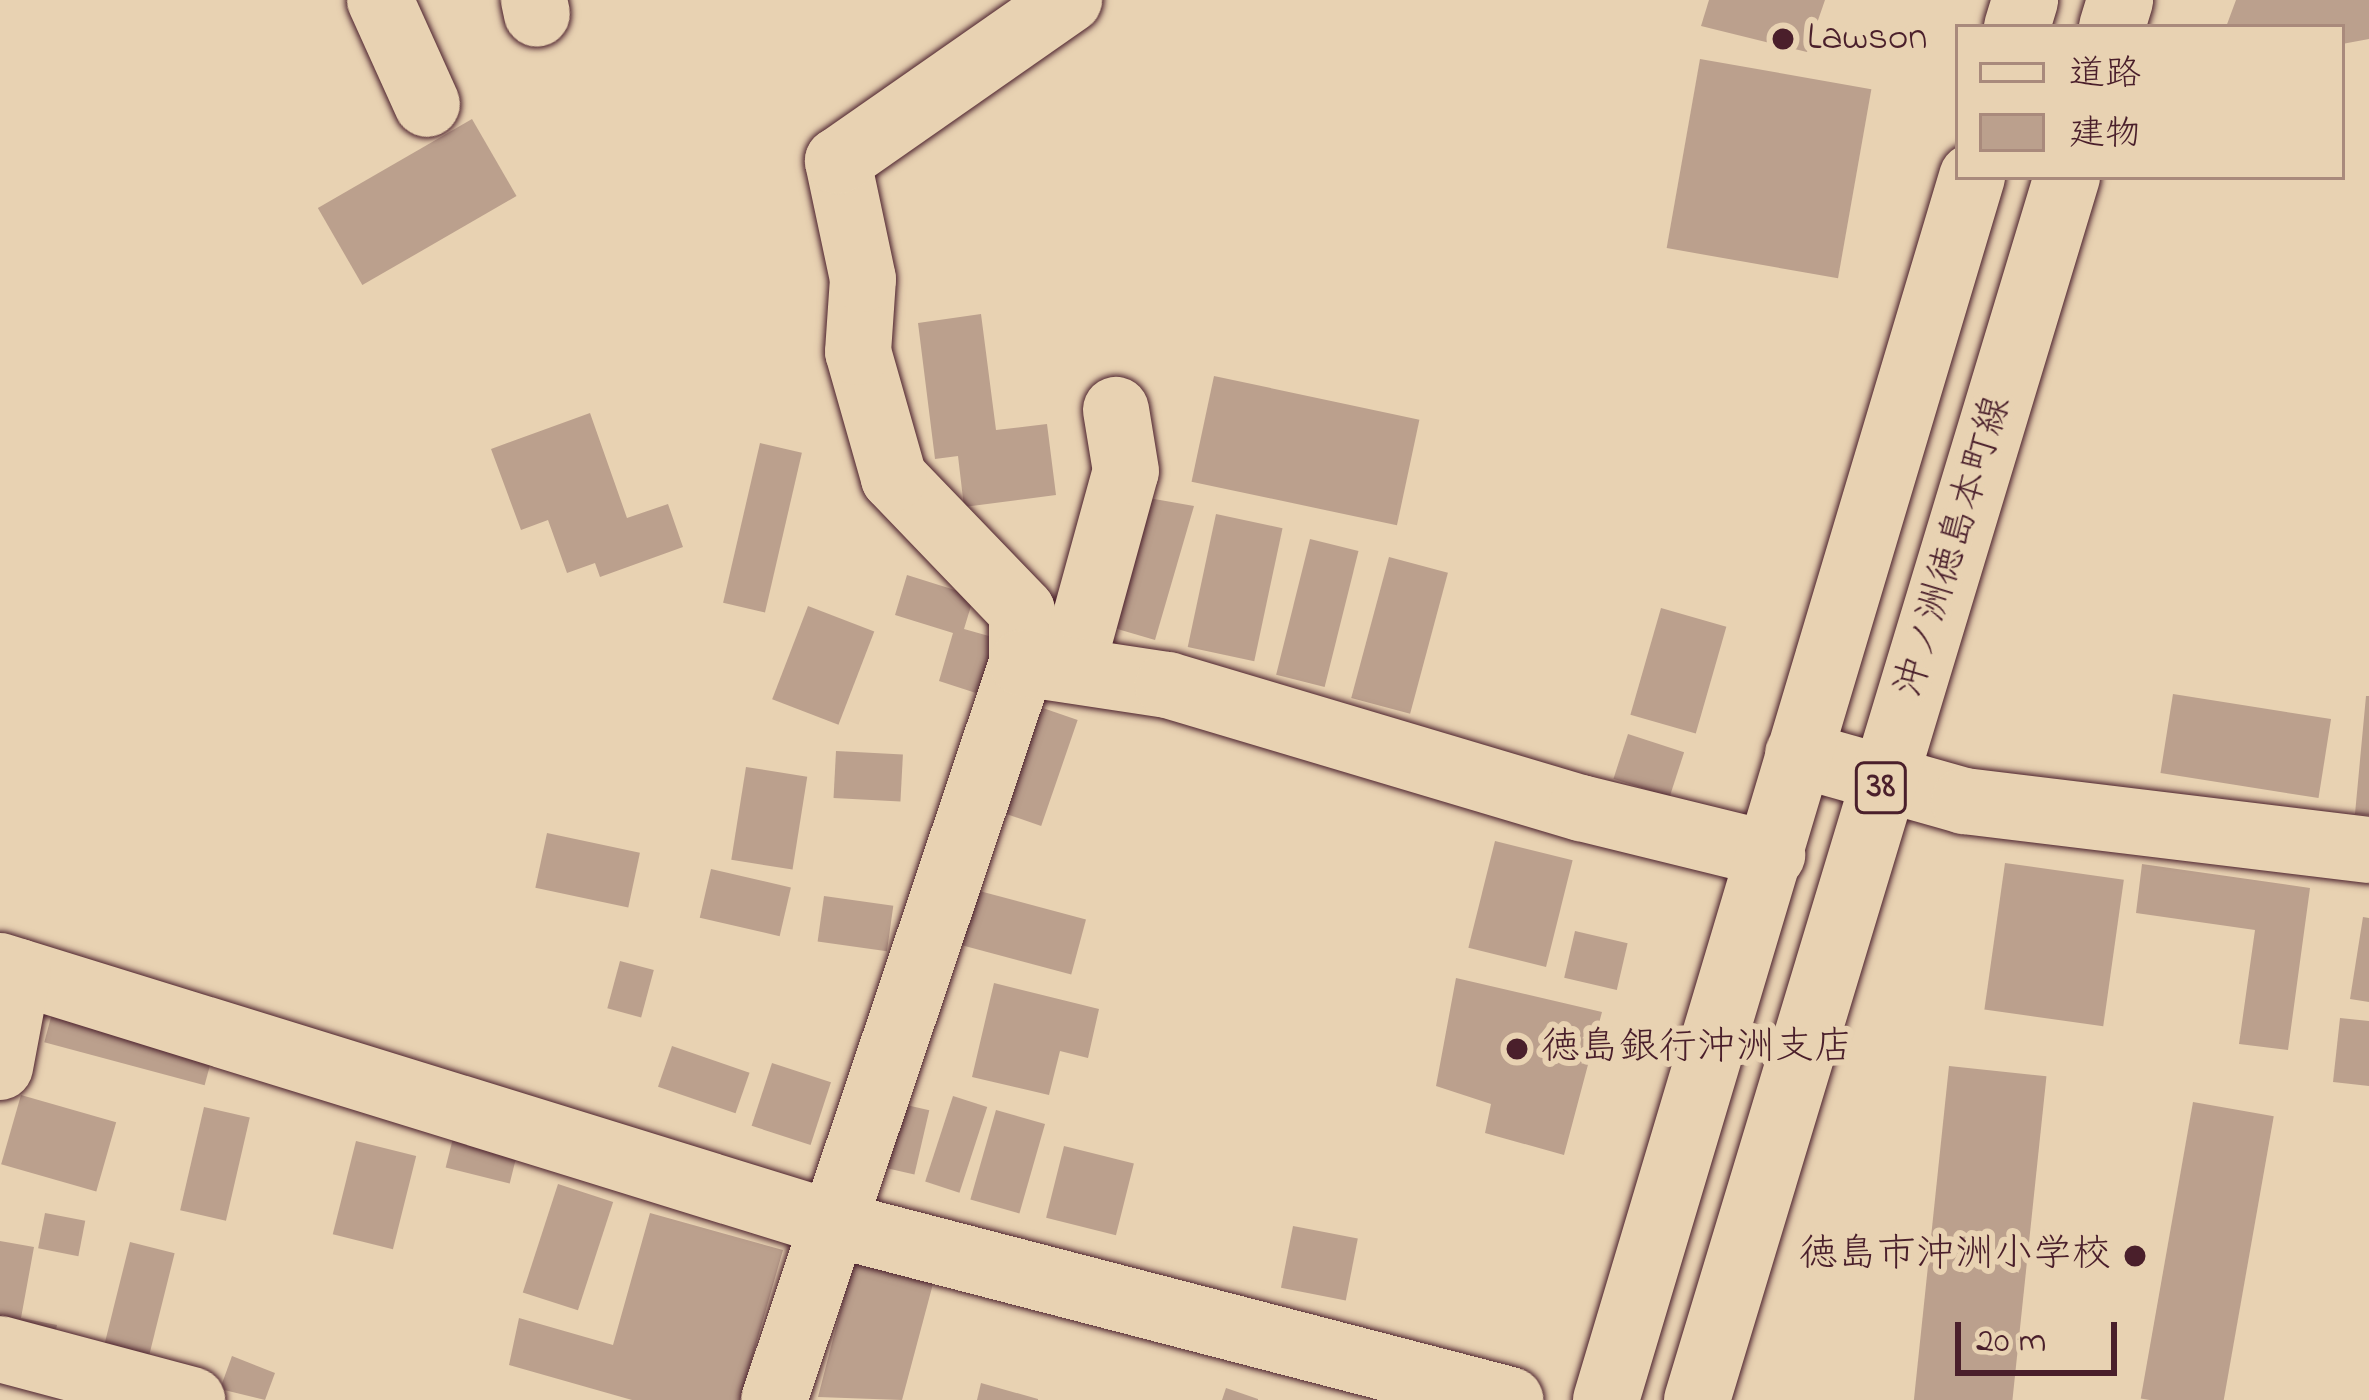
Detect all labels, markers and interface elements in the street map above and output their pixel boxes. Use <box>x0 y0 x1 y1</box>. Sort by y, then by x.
place label: Lawson <box>1807 16 1927 62</box>
legend <box>1955 24 2345 180</box>
marker: Lawson <box>1770 26 1796 52</box>
text: 道路 <box>2069 49 2141 102</box>
text: 建物 <box>2069 109 2141 162</box>
street label: 沖ノ洲徳島本町線 <box>1887 391 2023 703</box>
road number: 38 <box>1854 758 1908 818</box>
place label: 徳島銀行沖洲支店 <box>1541 1026 1853 1072</box>
marker: 徳島銀行沖洲支店 <box>1504 1036 1530 1062</box>
place label: 徳島市沖洲小学校 <box>1799 1233 2111 1279</box>
marker: 徳島市沖洲小学校 <box>2122 1243 2148 1269</box>
scale bar <box>1961 1298 2123 1372</box>
text: 20 m <box>1976 1316 2046 1369</box>

